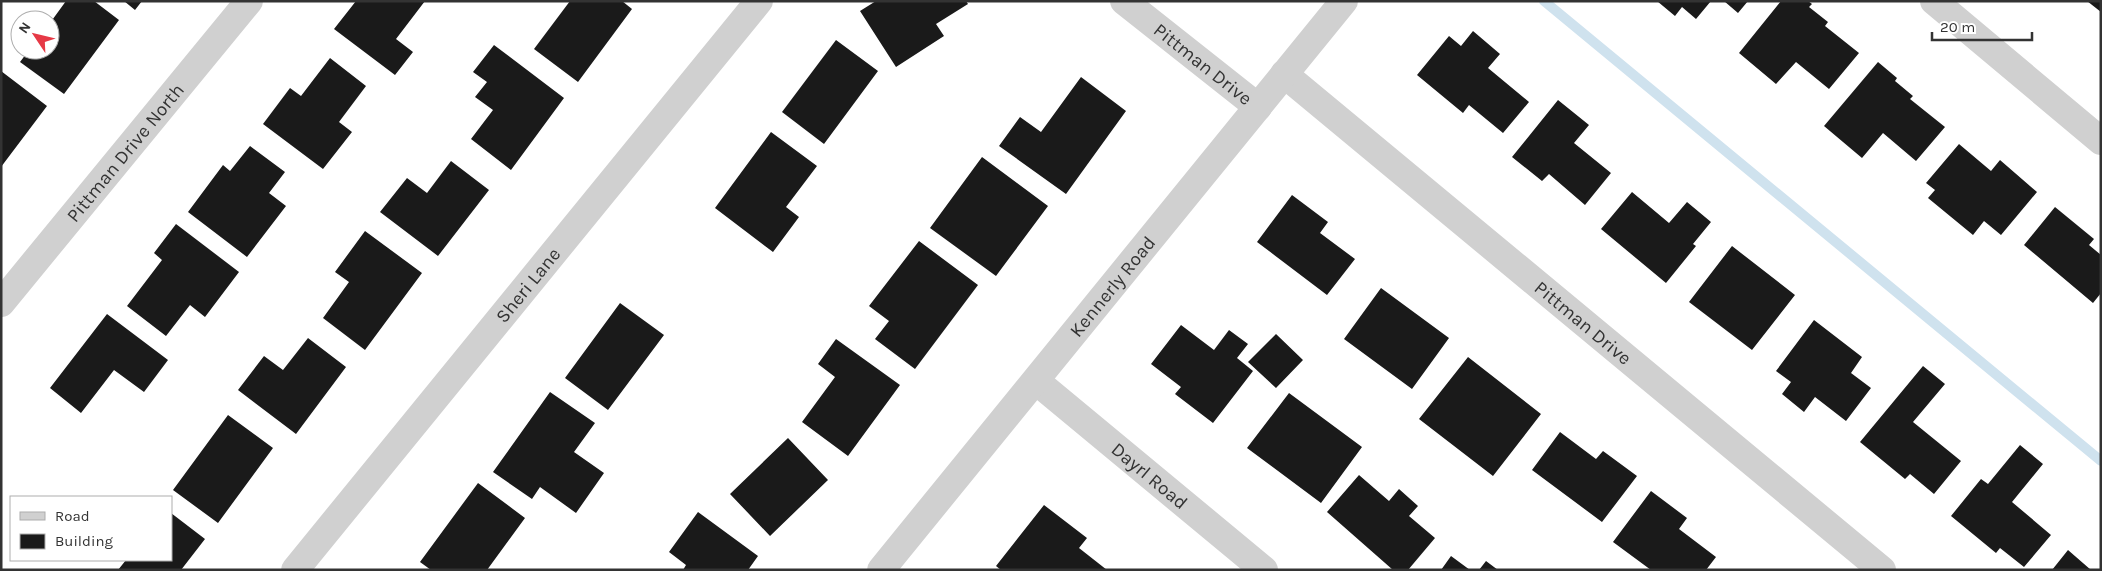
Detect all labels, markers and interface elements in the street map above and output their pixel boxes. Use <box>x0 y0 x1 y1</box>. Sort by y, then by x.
north arrow <box>10 10 60 60</box>
scale bar <box>1932 10 2032 42</box>
text: 20 m <box>1940 18 1975 36</box>
text: N <box>15 19 35 37</box>
street label: Pittman Drive <box>1149 19 1256 110</box>
street label: Pittman Drive North <box>62 79 189 227</box>
street label: Kennerly Road <box>1065 232 1160 342</box>
street label: Sheri Lane <box>491 243 565 327</box>
street label: Pittman Drive <box>1530 277 1636 370</box>
street label: Dayrl Road <box>1107 438 1192 514</box>
legend <box>10 496 172 561</box>
text: Road <box>55 507 90 525</box>
text: Building <box>55 532 113 550</box>

